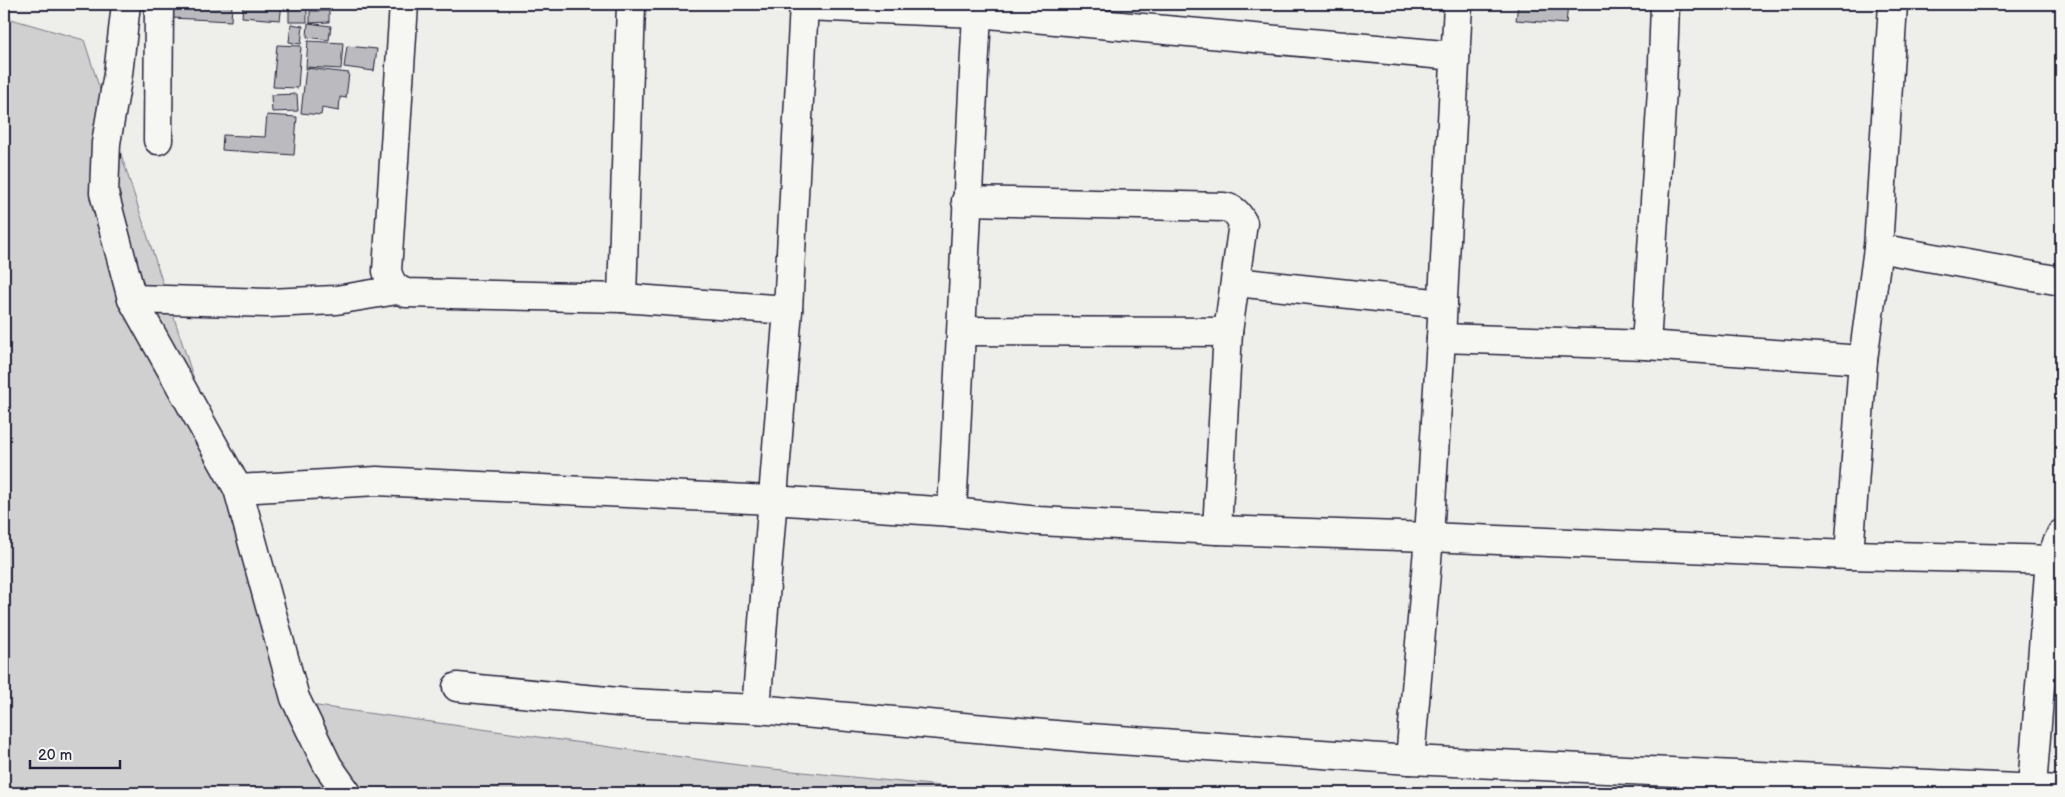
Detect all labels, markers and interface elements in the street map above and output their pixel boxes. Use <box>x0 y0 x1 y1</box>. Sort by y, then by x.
scale bar <box>30 737 120 769</box>
text: 20 m <box>38 746 72 765</box>

